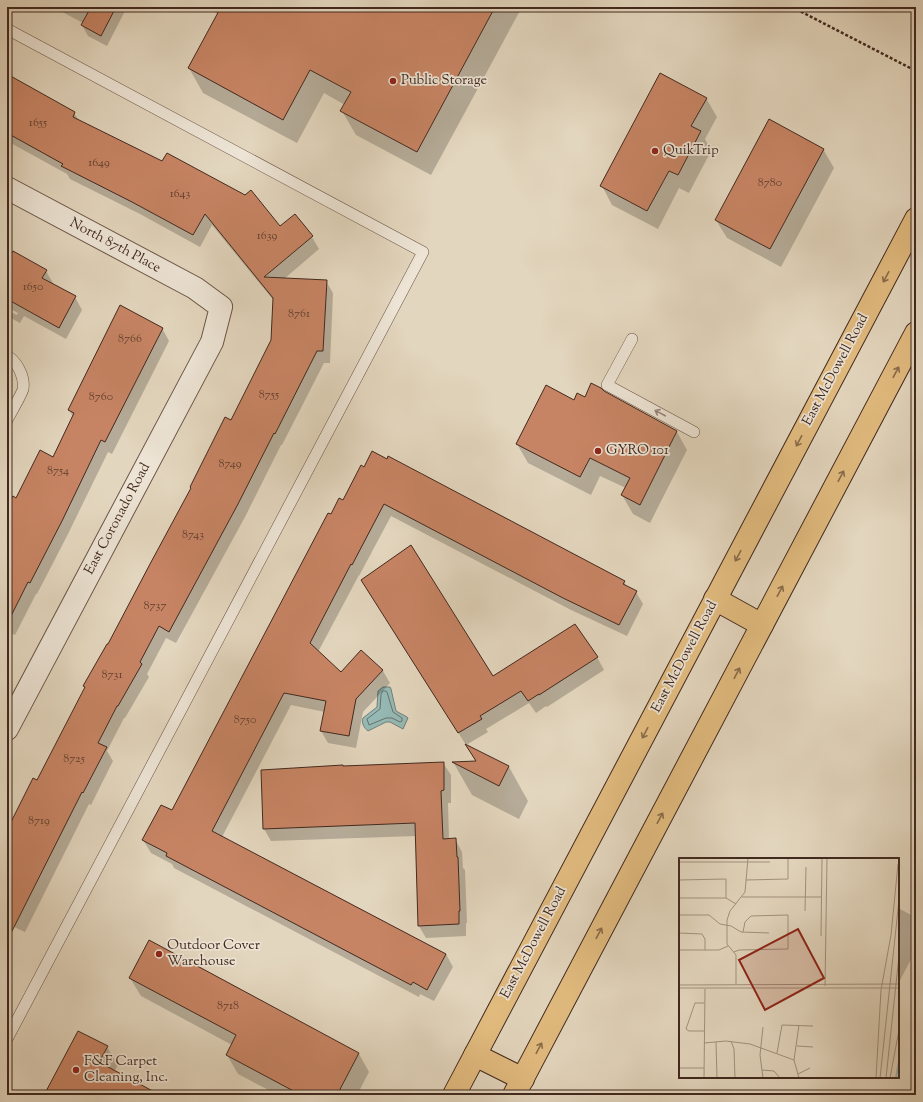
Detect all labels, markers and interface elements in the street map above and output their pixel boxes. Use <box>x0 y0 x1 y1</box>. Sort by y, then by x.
place label: Public Storage <box>401 71 487 91</box>
marker: Public Storage <box>388 76 398 86</box>
house number: 1655 <box>29 114 47 132</box>
place label: QuikTrip <box>663 141 719 161</box>
marker: QuikTrip <box>650 146 660 156</box>
house number: 1649 <box>88 154 110 172</box>
house number: 8780 <box>758 174 782 192</box>
house number: 1643 <box>170 185 191 203</box>
street label: North 87th Place <box>66 214 164 278</box>
house number: 1639 <box>257 227 277 245</box>
one-way arrow <box>881 270 889 282</box>
house number: 1650 <box>23 278 43 296</box>
house number: 8761 <box>288 305 310 323</box>
street label: East McDowell Road <box>798 310 874 430</box>
house number: 8766 <box>118 330 142 348</box>
one-way arrow <box>892 366 900 378</box>
house number: 8755 <box>259 386 279 404</box>
house number: 8760 <box>89 388 113 406</box>
one-way arrow <box>654 409 666 417</box>
one-way arrow <box>794 435 802 447</box>
place label: GYRO 101 <box>606 441 669 461</box>
marker: GYRO 101 <box>593 446 603 456</box>
house number: 8749 <box>219 455 242 473</box>
street label: East Coronado Road <box>80 459 156 578</box>
house number: 8754 <box>47 462 69 480</box>
one-way arrow <box>837 470 845 482</box>
house number: 8743 <box>182 526 204 544</box>
one-way arrow <box>734 550 741 562</box>
one-way arrow <box>777 585 784 597</box>
house number: 8737 <box>144 597 166 615</box>
street label: East McDowell Road <box>647 597 723 717</box>
house number: 8731 <box>102 666 122 684</box>
one-way arrow <box>733 667 741 679</box>
house number: 8750 <box>234 711 256 729</box>
one-way arrow <box>640 727 648 739</box>
house number: 8725 <box>63 750 85 768</box>
house number: 8719 <box>28 812 50 830</box>
one-way arrow <box>657 812 664 824</box>
inset map <box>679 858 899 1078</box>
street label: East McDowell Road <box>496 883 572 1003</box>
one-way arrow <box>596 927 603 939</box>
place label: Outdoor Cover Warehouse <box>167 936 261 972</box>
marker: Outdoor Cover Warehouse <box>154 949 164 959</box>
house number: 8718 <box>217 997 239 1015</box>
one-way arrow <box>535 1042 543 1054</box>
place label: F&F Carpet Cleaning, Inc. <box>84 1052 168 1088</box>
marker: F&F Carpet Cleaning, Inc. <box>71 1065 81 1075</box>

